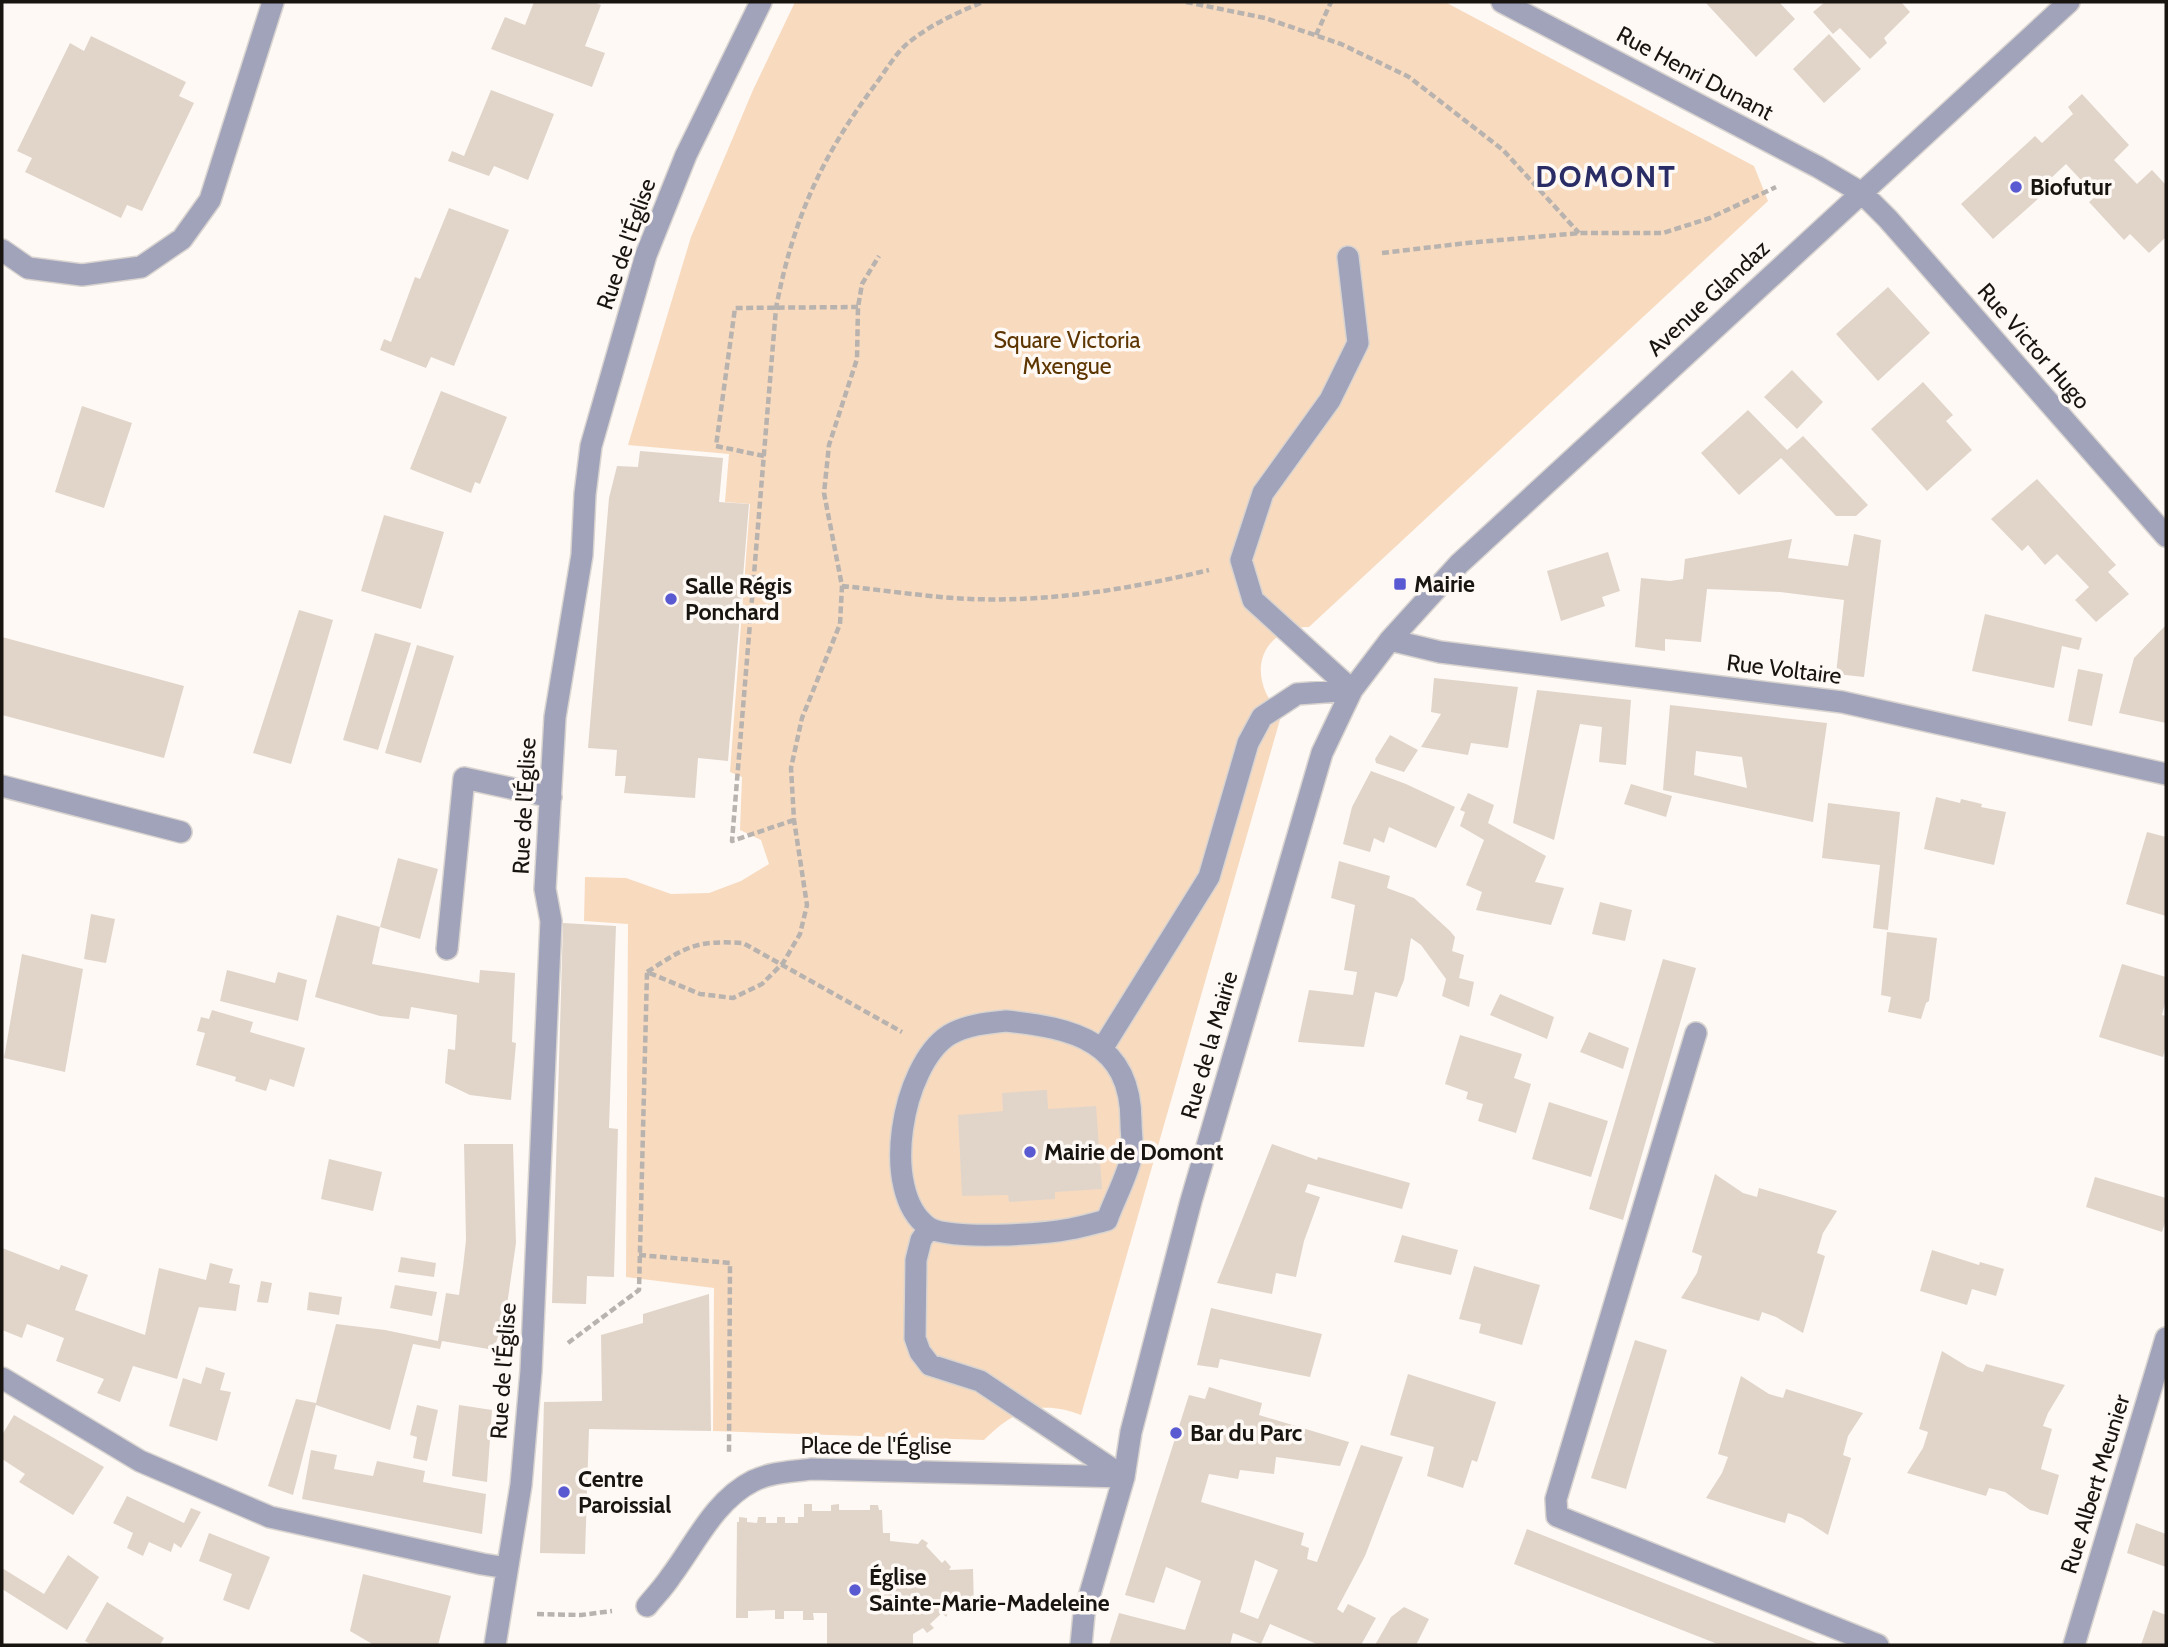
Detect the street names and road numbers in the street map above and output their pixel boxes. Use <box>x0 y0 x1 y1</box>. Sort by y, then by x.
street label: Rue Henri Dunant <box>1612 20 1778 126</box>
street label: Rue de l'Église <box>590 174 662 313</box>
street label: Avenue Glandaz <box>1641 234 1775 362</box>
street label: Rue Victor Hugo <box>1972 277 2096 415</box>
street label: Rue Voltaire <box>1725 648 1843 690</box>
street label: Rue de l'Église <box>505 737 542 875</box>
street label: Rue de la Mairie <box>1175 968 1244 1122</box>
street label: Rue de l'Église <box>483 1301 522 1440</box>
street label: Rue Albert Meunier <box>2054 1390 2136 1577</box>
street label: Place de l'Église <box>800 1431 952 1460</box>

